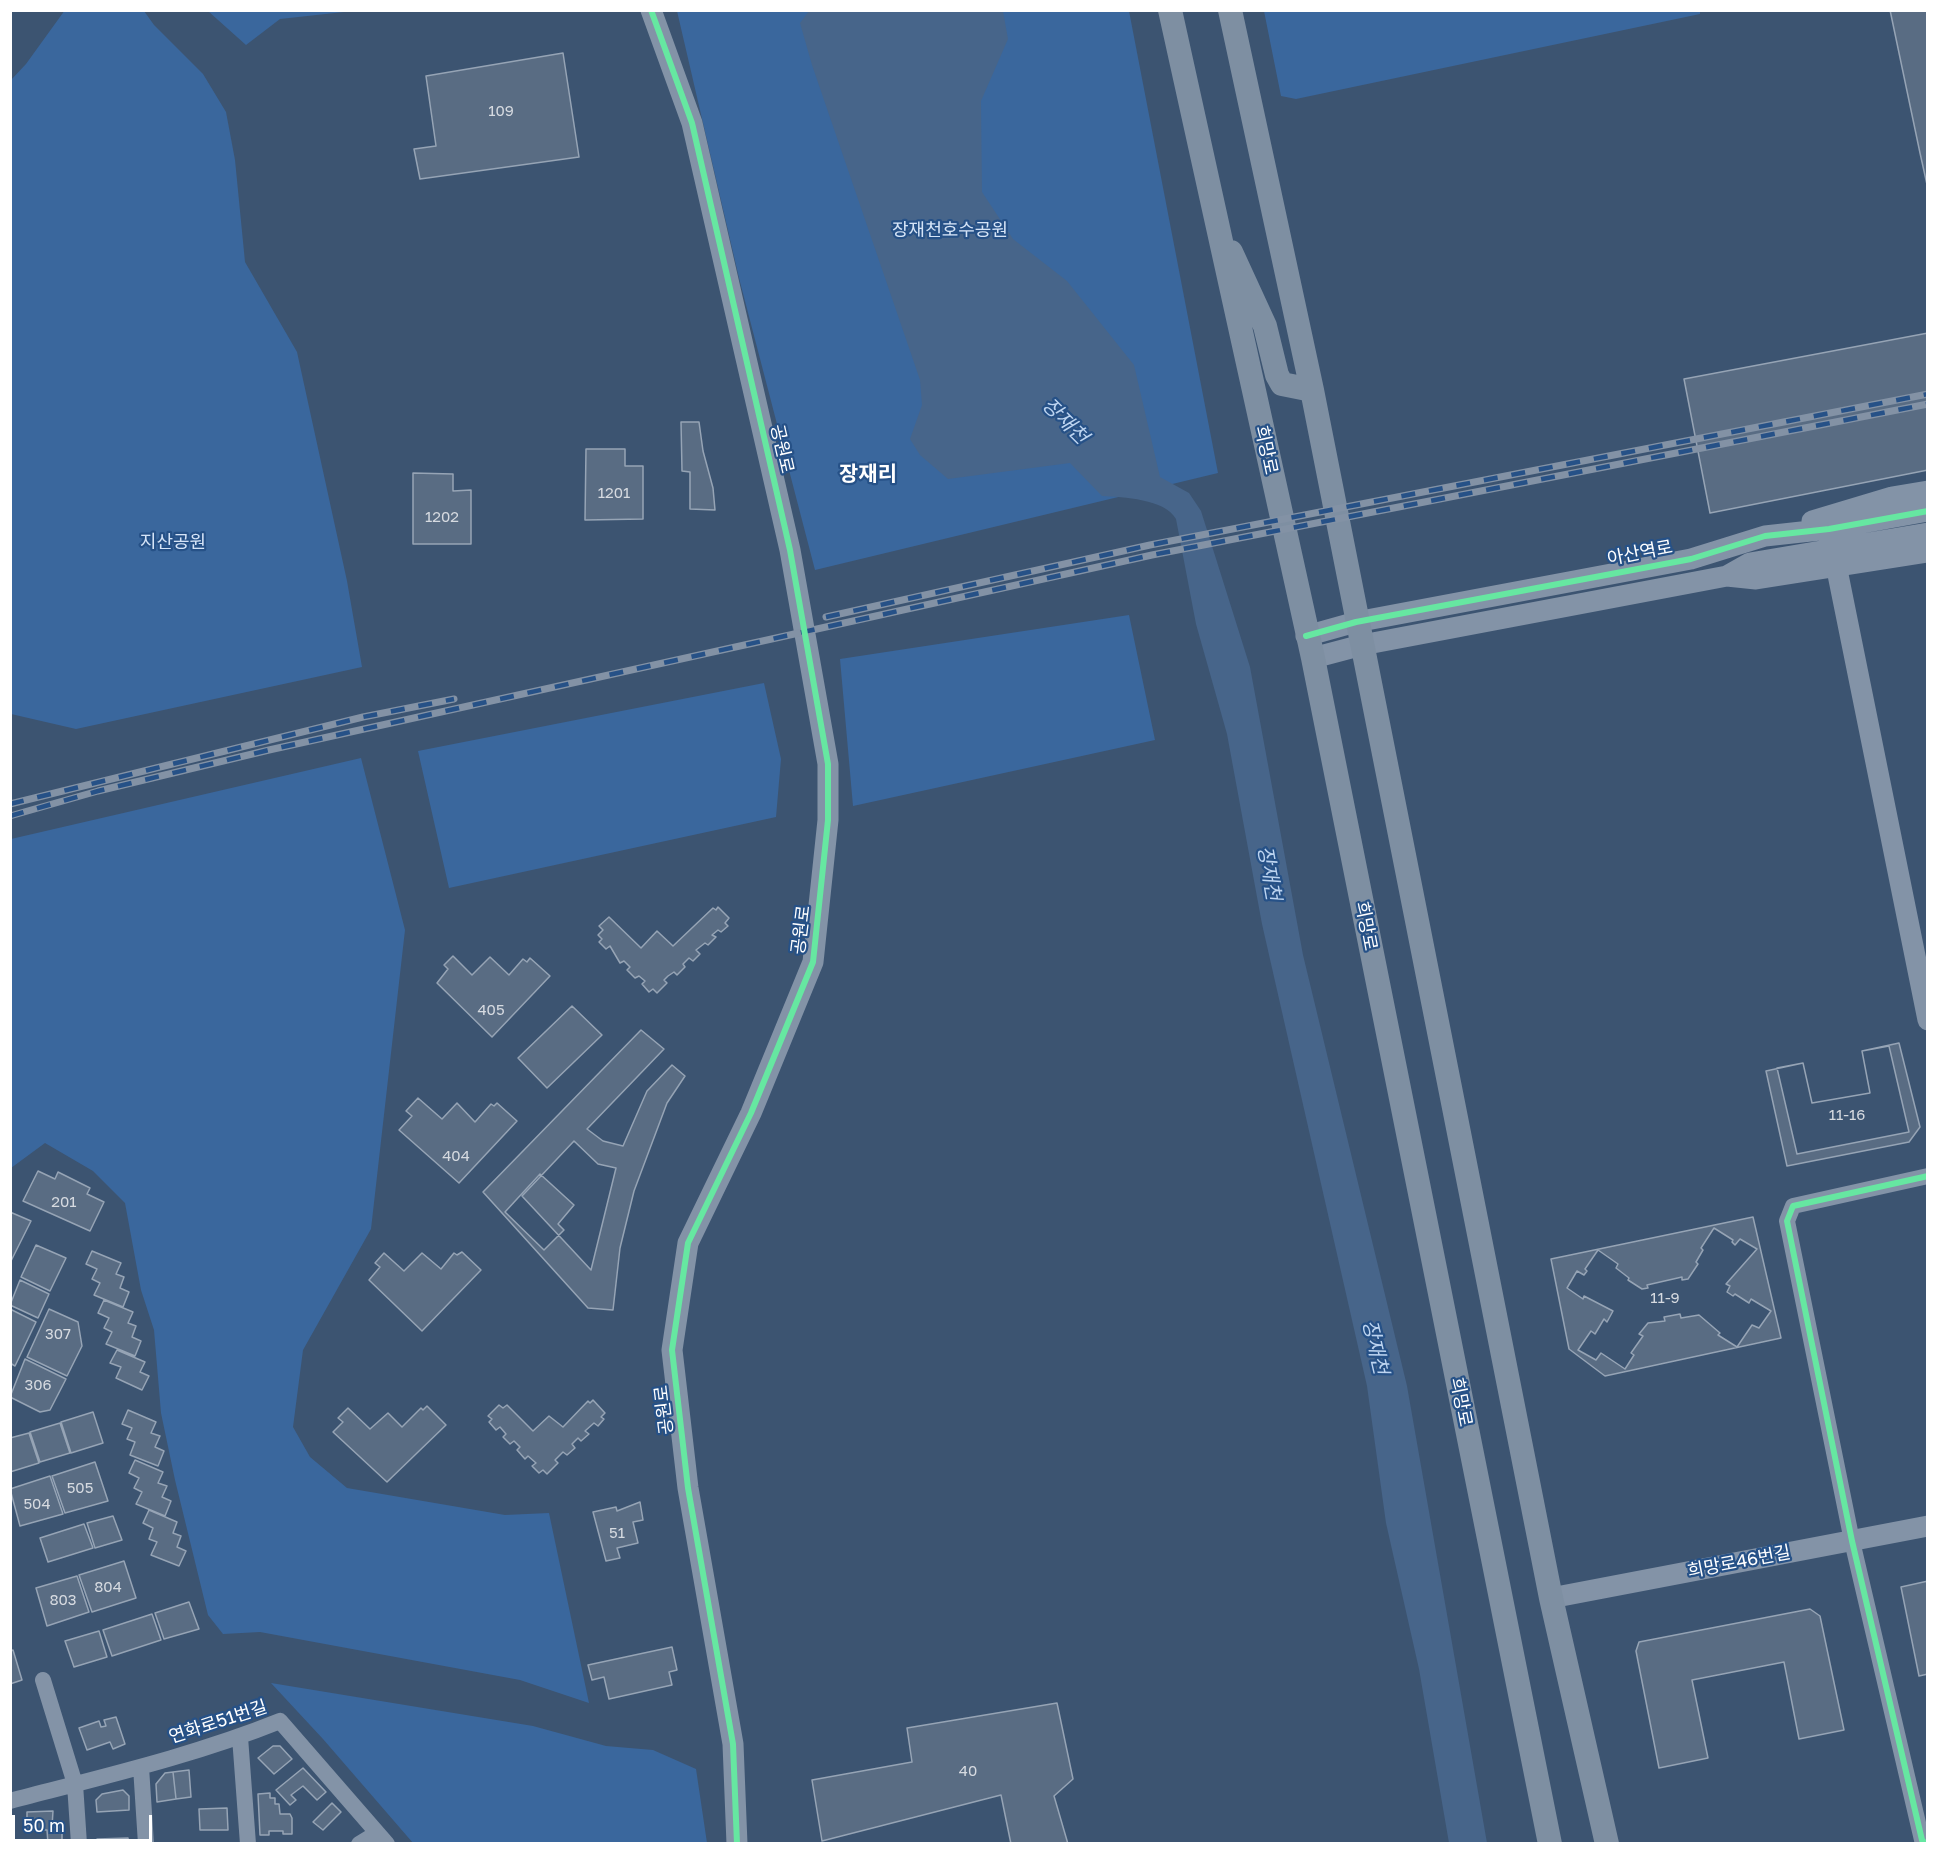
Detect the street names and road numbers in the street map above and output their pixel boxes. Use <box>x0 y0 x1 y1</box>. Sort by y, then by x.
street label: 공원로 <box>766 422 798 476</box>
street label: 희망로 <box>1250 423 1282 477</box>
street label: 아산역로 <box>1605 536 1675 570</box>
street label: 희망로 <box>1351 900 1381 952</box>
street label: 공원로 <box>787 904 815 956</box>
street label: 희망로 <box>1446 1376 1476 1428</box>
street label: 공원로 <box>650 1384 678 1436</box>
street label: 희망로46번길 <box>1686 1541 1792 1583</box>
street label: 연화로51번길 <box>166 1696 270 1748</box>

